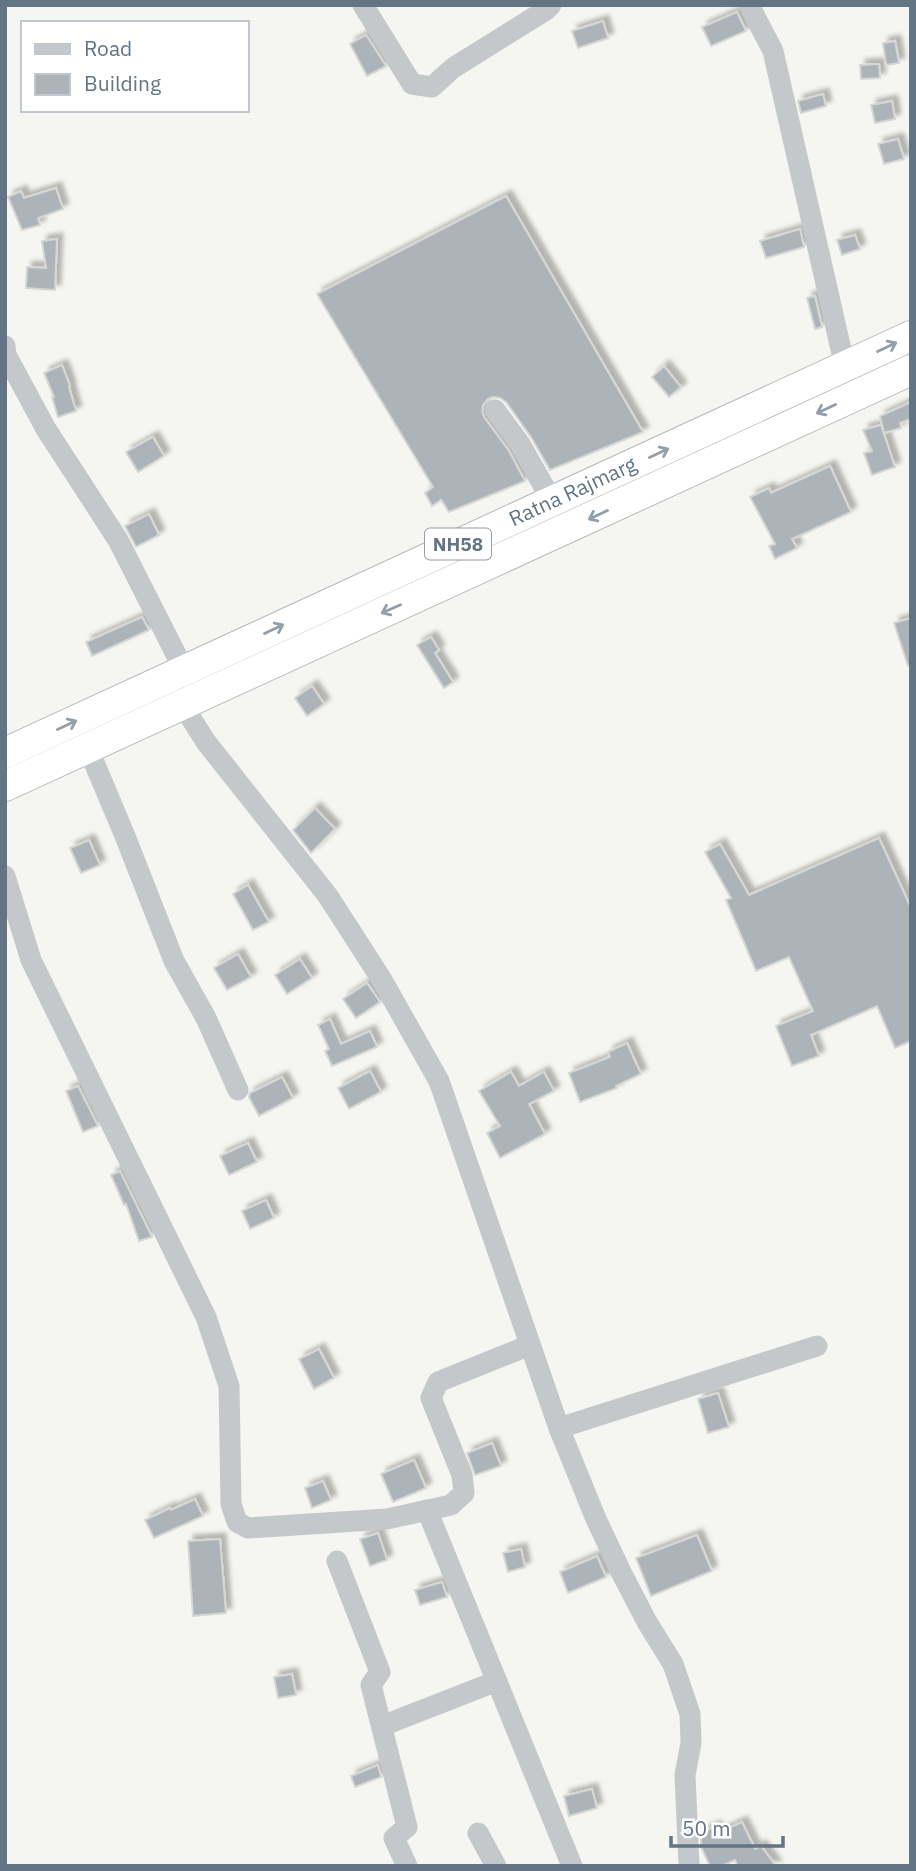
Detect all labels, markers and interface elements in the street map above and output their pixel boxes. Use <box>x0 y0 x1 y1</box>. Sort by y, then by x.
legend <box>21 21 248 112</box>
text: Road <box>84 34 132 62</box>
text: Building <box>84 69 161 97</box>
one-way arrow <box>876 340 897 353</box>
one-way arrow <box>816 403 837 416</box>
one-way arrow <box>647 446 669 459</box>
street label: Ratna Rajmarg <box>504 449 641 532</box>
one-way arrow <box>588 509 609 522</box>
road number: NH58 <box>425 528 491 559</box>
one-way arrow <box>381 603 402 616</box>
one-way arrow <box>263 622 284 635</box>
one-way arrow <box>56 717 77 731</box>
scale bar <box>671 1804 783 1848</box>
text: 50 m <box>682 1814 731 1842</box>

